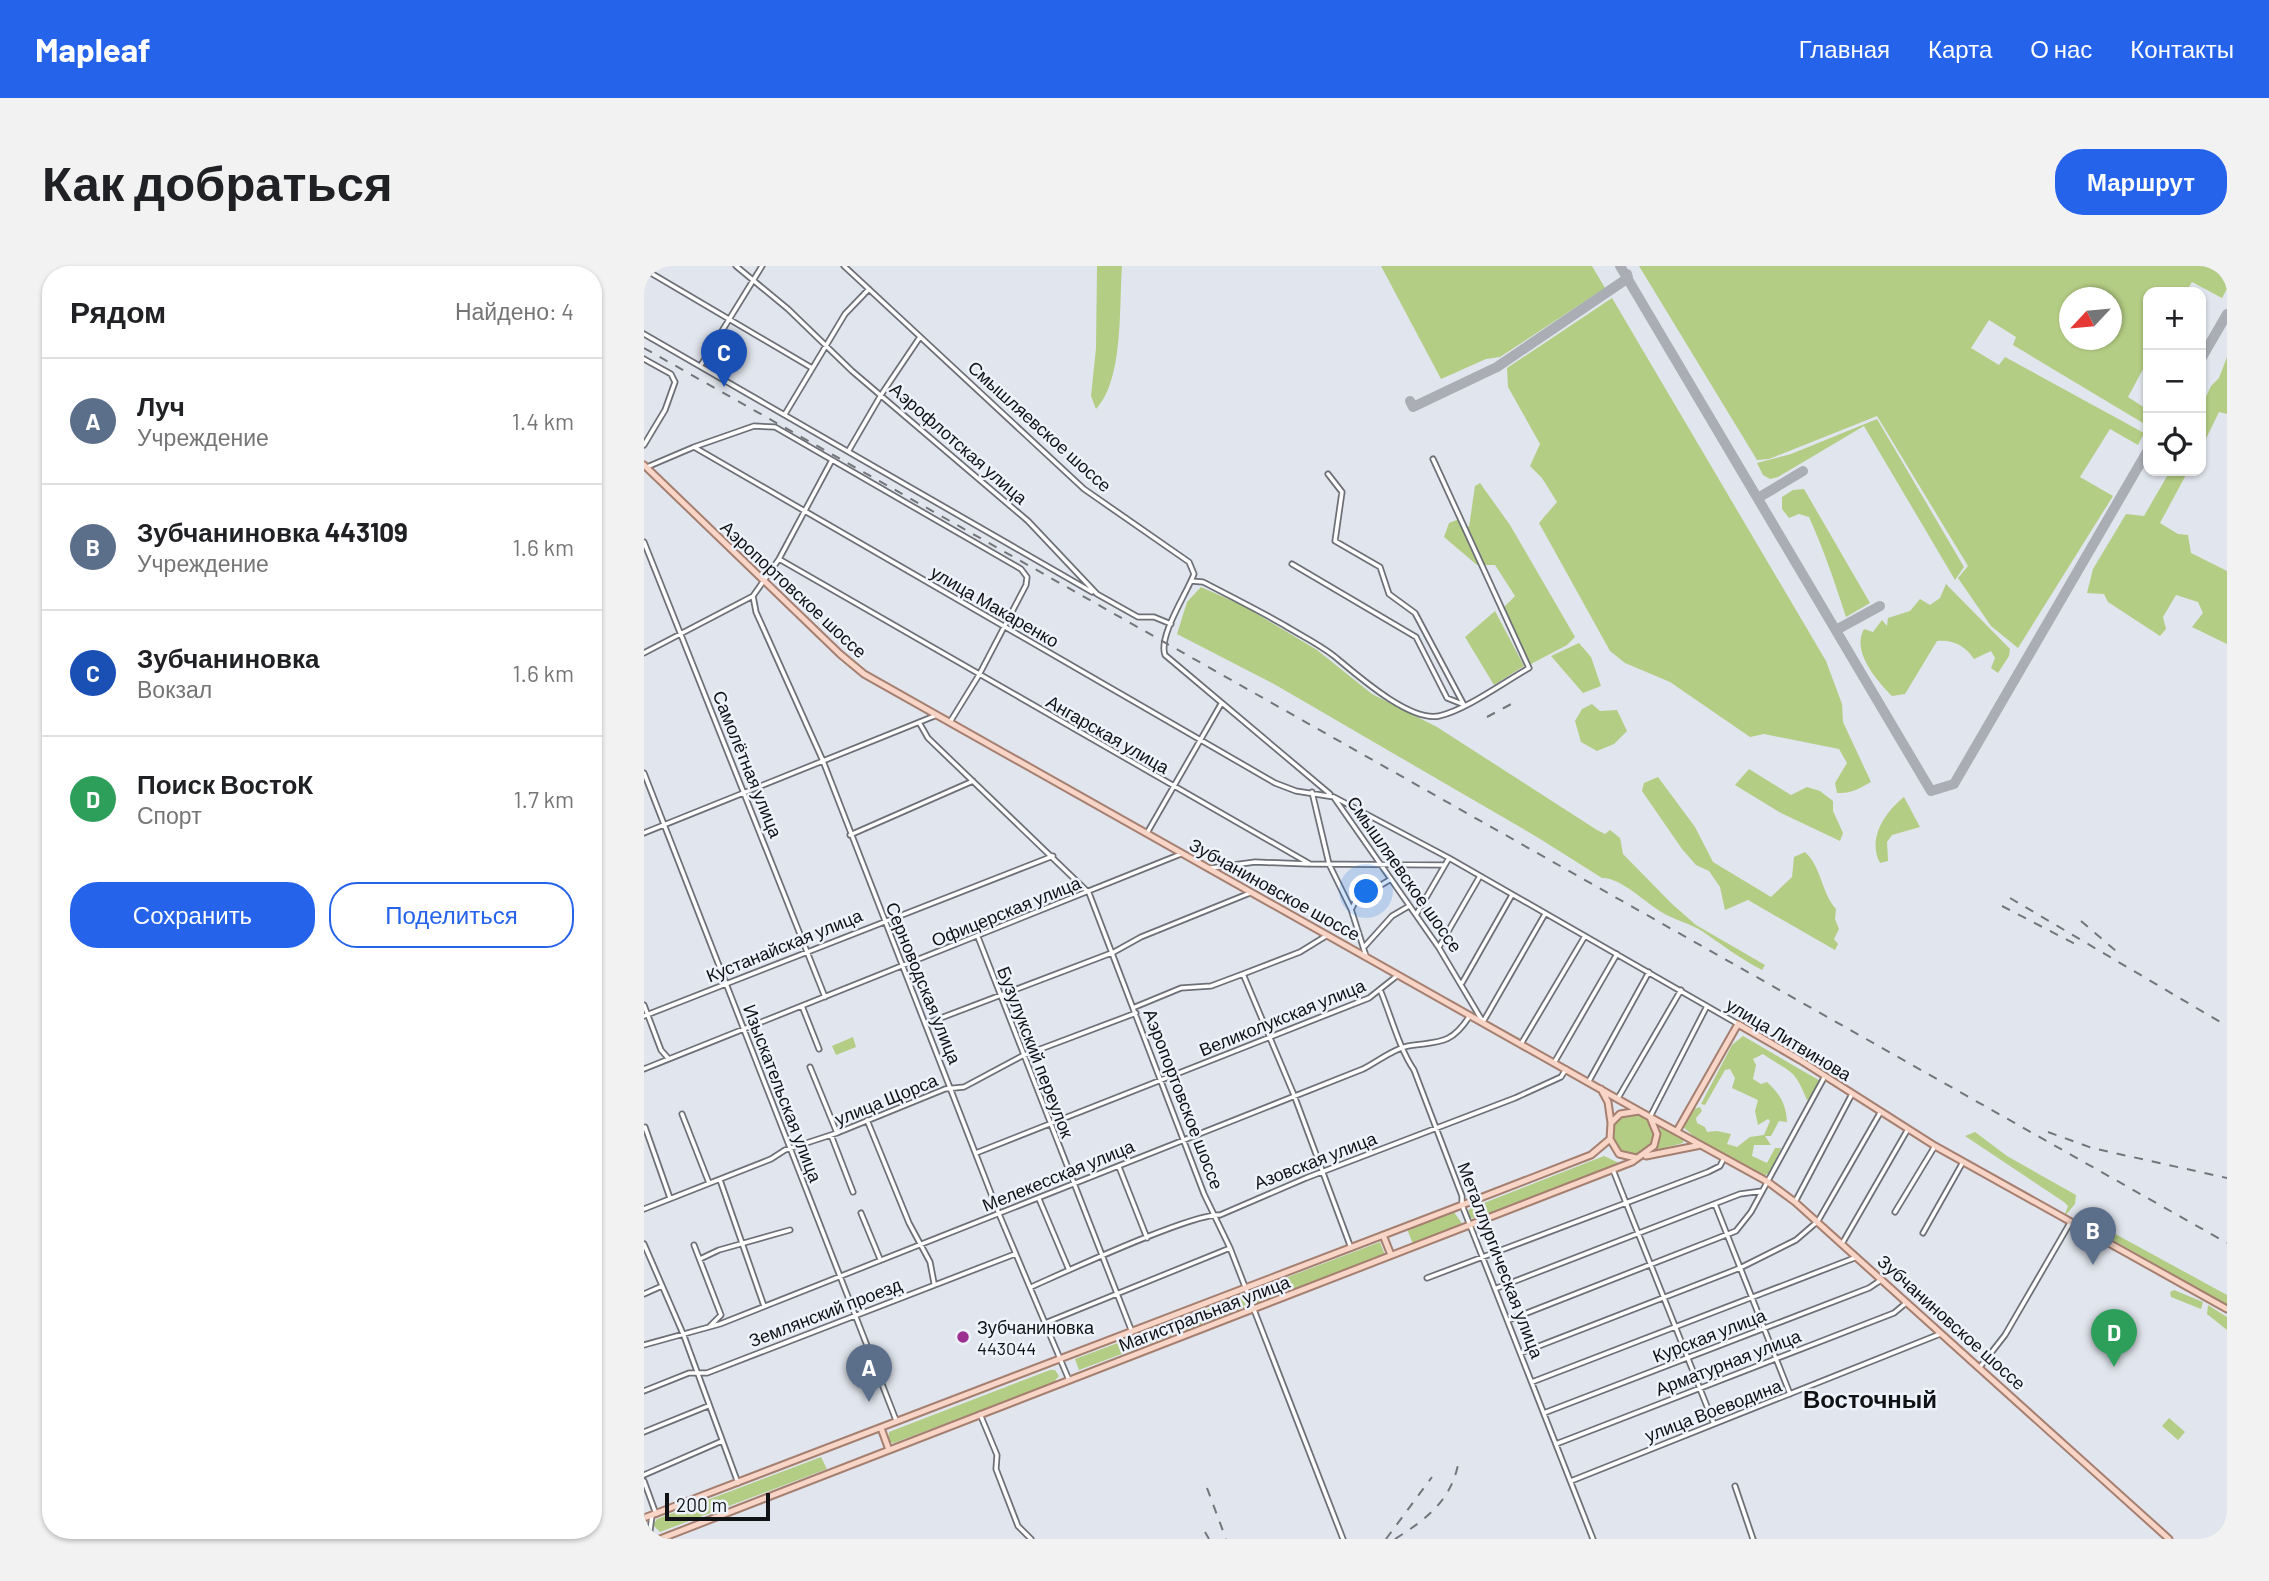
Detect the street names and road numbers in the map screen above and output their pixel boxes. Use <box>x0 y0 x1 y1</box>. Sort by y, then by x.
street label: Смышляевское шоссе <box>964 356 1116 496</box>
street label: Аэрофлотская улица <box>886 377 1033 509</box>
street label: Аэропортовское шоссе <box>716 516 872 662</box>
street label: улица Макаренко <box>927 560 1063 652</box>
street label: Самолётная улица <box>708 687 788 842</box>
street label: Ангарская улица <box>1043 690 1174 779</box>
street label: Смышляевское шоссе <box>1343 792 1467 956</box>
street label: Зубчаниновское шоссе <box>1186 833 1364 945</box>
street label: Офицерская улица <box>928 871 1085 951</box>
street label: Серноводская улица <box>881 899 967 1068</box>
street label: Кустанайская улица <box>703 903 866 986</box>
street label: Бузулукский переулок <box>993 963 1079 1141</box>
street label: Великолукская улица <box>1196 973 1369 1060</box>
street label: улица Литвинова <box>1722 993 1856 1086</box>
street label: Изыскательская улица <box>739 1001 827 1186</box>
street label: Аэропортовское шоссе <box>1139 1006 1229 1192</box>
street label: улица Щорса <box>831 1068 942 1130</box>
street label: Азовская улица <box>1251 1126 1380 1193</box>
street label: Мелекесская улица <box>979 1134 1138 1216</box>
street label: Металлургическая улица <box>1453 1159 1549 1362</box>
street label: Зубчаниновское шоссе <box>1873 1250 2031 1394</box>
street label: Магистральная улица <box>1115 1270 1294 1356</box>
street label: Землянский проезд <box>746 1273 905 1351</box>
street label: Курская улица <box>1649 1303 1770 1367</box>
street label: Арматурная улица <box>1652 1324 1805 1400</box>
street label: улица Воеводина <box>1642 1373 1785 1446</box>

